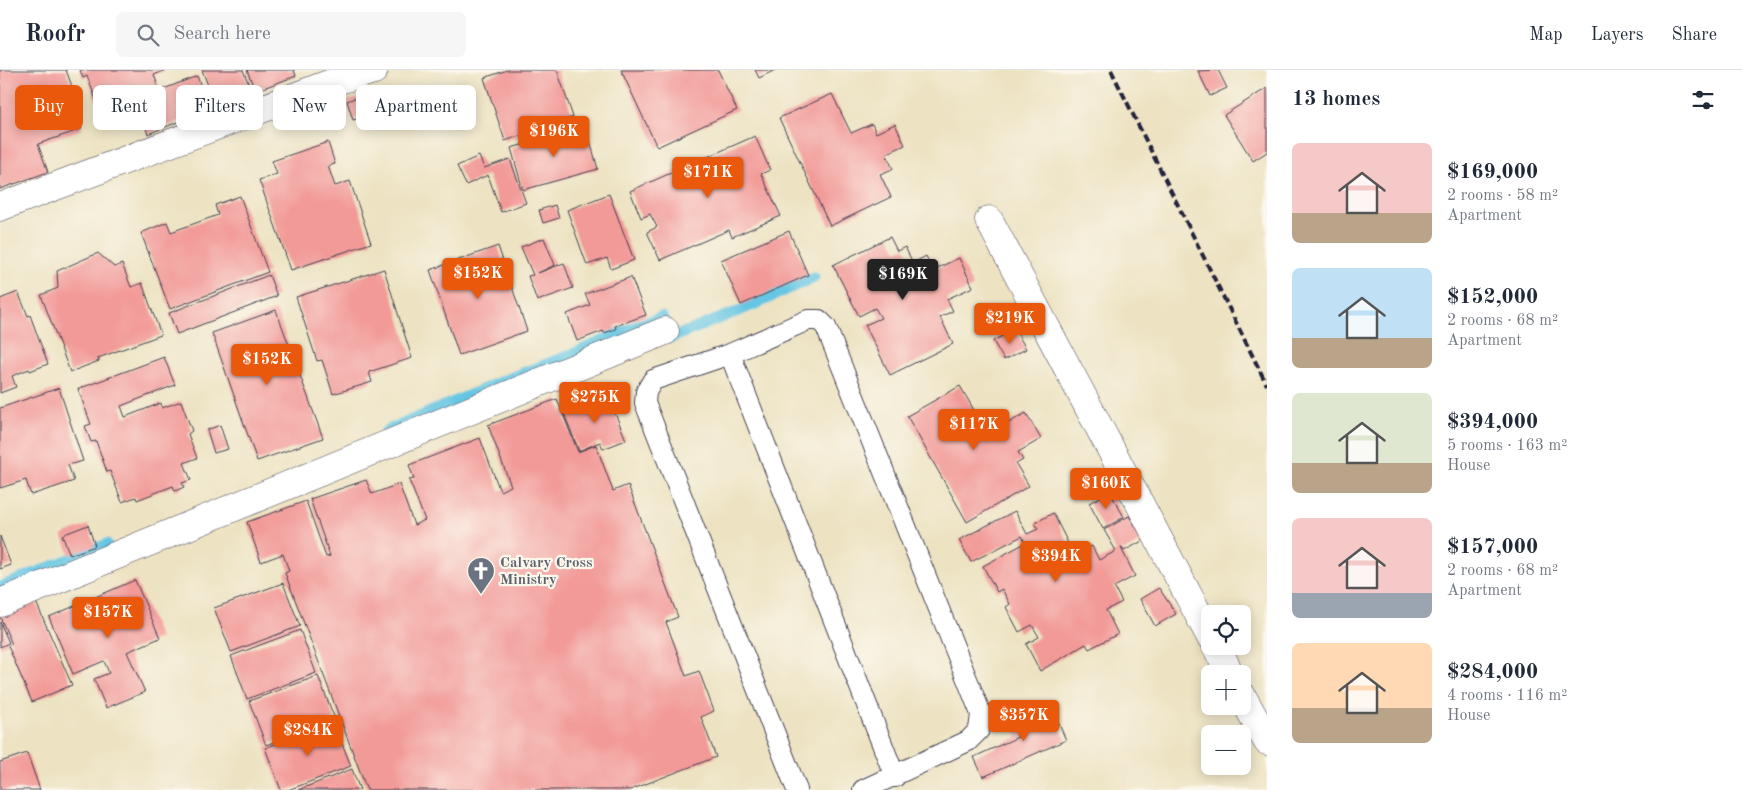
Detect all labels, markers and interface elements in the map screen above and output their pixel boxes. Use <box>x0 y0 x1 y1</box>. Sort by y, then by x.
search box <box>116 12 466 57</box>
icon: search <box>134 21 162 49</box>
text: Roofr <box>25 23 86 47</box>
text: Search here <box>174 25 271 44</box>
text: Map <box>1529 26 1563 44</box>
text: Layers <box>1591 26 1643 44</box>
text: Share <box>1671 26 1717 44</box>
chip: Buy <box>15 85 83 130</box>
chip: Rent <box>93 85 166 130</box>
chip: Filters <box>176 85 263 130</box>
chip: New <box>273 85 346 130</box>
chip: Apartment <box>356 85 476 130</box>
icon: filters <box>1689 86 1717 114</box>
text: 13 homes <box>1292 89 1380 110</box>
pin: $196K <box>519 116 589 158</box>
text: $196K <box>529 124 579 140</box>
pin: $171K <box>673 156 743 199</box>
text: $169,000 <box>1447 162 1538 183</box>
icon: home <box>1332 163 1392 223</box>
text: $171K <box>683 165 733 181</box>
text: 2 rooms · 58 m² <box>1447 188 1558 204</box>
text: Apartment <box>1447 208 1522 224</box>
pin: $152K <box>443 258 513 300</box>
pin: $169K <box>868 258 938 301</box>
text: $152K <box>453 266 503 282</box>
text: $169K <box>878 267 928 283</box>
text: $152,000 <box>1447 287 1538 308</box>
icon: home <box>1332 288 1392 348</box>
pin: $219K <box>975 302 1045 345</box>
text: $219K <box>985 311 1035 327</box>
text: 2 rooms · 68 m² <box>1447 313 1558 329</box>
text: Apartment <box>1447 333 1522 349</box>
pin: $152K <box>232 344 302 386</box>
text: $152K <box>242 352 292 368</box>
pin: $275K <box>560 382 630 424</box>
text: $275K <box>570 390 620 406</box>
pin: $117K <box>939 408 1009 451</box>
text: $394,000 <box>1447 412 1538 433</box>
icon: home <box>1332 413 1392 473</box>
text: $117K <box>949 417 999 433</box>
text: 5 rooms · 163 m² <box>1447 438 1567 454</box>
text: House <box>1447 458 1490 474</box>
pin: $160K <box>1071 468 1141 510</box>
text: $160K <box>1081 476 1131 492</box>
text: $157,000 <box>1447 537 1538 558</box>
icon: home <box>1332 538 1392 598</box>
pin: $394K <box>1021 540 1091 583</box>
text: $394K <box>1031 549 1081 565</box>
church icon: Calvary Cross Ministry <box>466 556 496 595</box>
place label: Calvary Cross Ministry <box>500 556 593 588</box>
text: 2 rooms · 68 m² <box>1447 563 1558 579</box>
text: Apartment <box>1447 583 1522 599</box>
pin: $157K <box>73 596 143 639</box>
text: $157K <box>83 605 133 621</box>
map controls <box>1201 605 1251 775</box>
button: locate <box>1201 605 1251 655</box>
text: $284,000 <box>1447 662 1538 683</box>
icon: home <box>1332 663 1392 723</box>
button: + <box>1201 665 1251 715</box>
text: 4 rooms · 116 m² <box>1447 688 1567 704</box>
pin: $357K <box>989 700 1059 742</box>
text: $357K <box>999 708 1049 724</box>
text: House <box>1447 708 1490 724</box>
pin: $284K <box>273 714 343 757</box>
text: $284K <box>283 723 333 739</box>
button: − <box>1201 725 1251 775</box>

